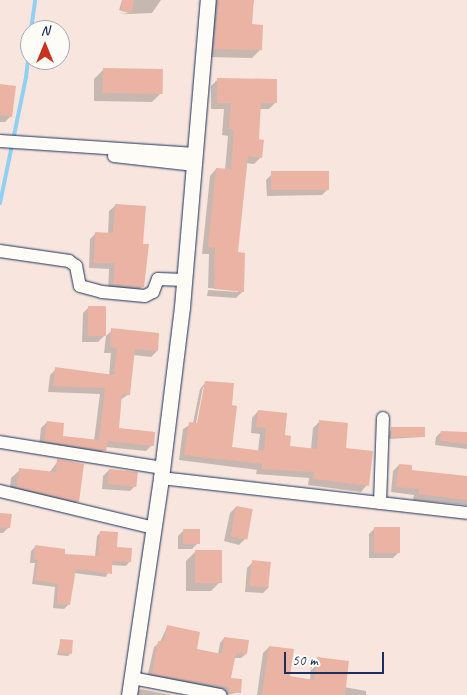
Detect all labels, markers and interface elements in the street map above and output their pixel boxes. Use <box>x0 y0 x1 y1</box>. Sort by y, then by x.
north arrow <box>20 20 70 70</box>
text: N <box>41 22 49 39</box>
scale bar <box>287 642 387 674</box>
text: 50 m <box>292 651 318 670</box>

